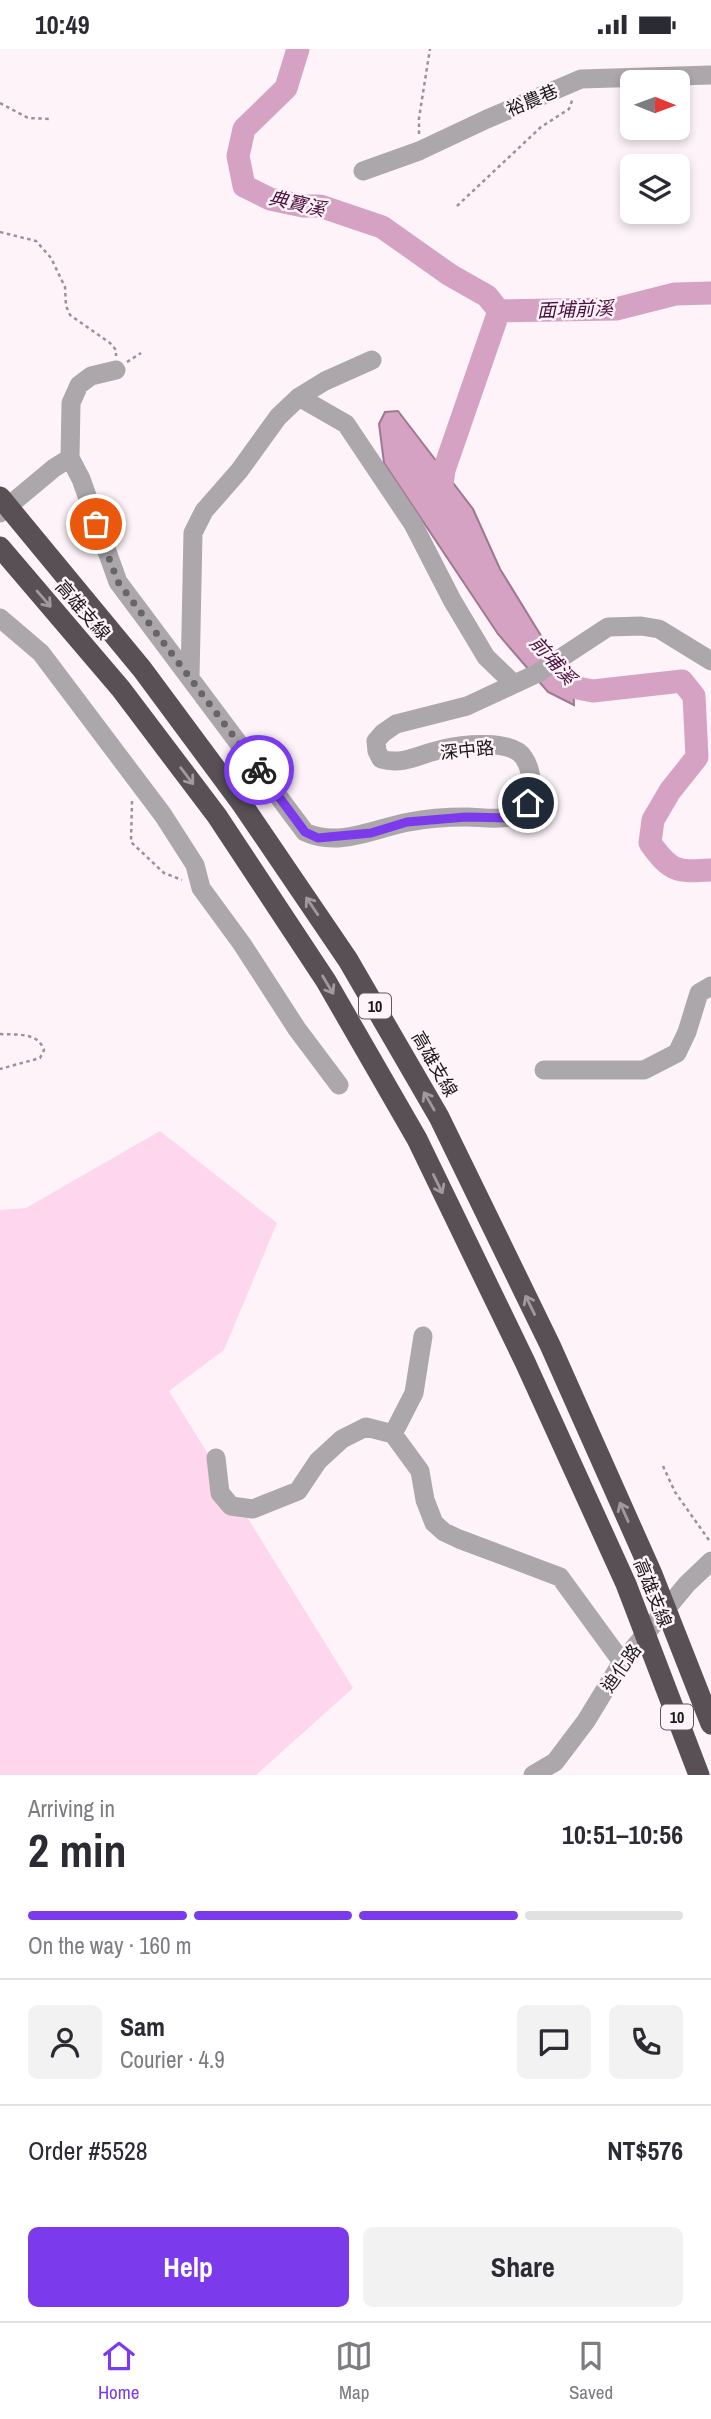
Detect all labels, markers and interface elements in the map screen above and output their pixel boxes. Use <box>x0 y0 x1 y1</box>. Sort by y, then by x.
text: 10:49 <box>35 7 90 42</box>
north arrow <box>620 70 690 140</box>
map controls <box>620 70 690 224</box>
street label: 裕農巷 <box>502 78 562 122</box>
button: layers <box>620 154 690 224</box>
water label: 典寶溪 <box>266 184 331 223</box>
water label: 面埔前溪 <box>537 295 616 323</box>
pin <box>66 494 126 554</box>
icon: bag <box>77 505 115 543</box>
street label: 高雄支線 <box>50 575 116 645</box>
one-way arrow <box>36 590 52 608</box>
water label: 前埔溪 <box>524 630 584 692</box>
courier <box>224 735 294 805</box>
street label: 深中路 <box>439 735 495 765</box>
icon: bike <box>240 751 278 789</box>
one-way arrow <box>180 766 194 785</box>
pin <box>498 773 558 833</box>
icon: home <box>509 784 547 822</box>
one-way arrow <box>304 897 319 916</box>
one-way arrow <box>321 974 335 994</box>
road number: 10 <box>359 994 391 1019</box>
street label: 高雄支線 <box>406 1027 464 1101</box>
one-way arrow <box>422 1091 436 1111</box>
one-way arrow <box>432 1173 446 1194</box>
one-way arrow <box>523 1295 537 1316</box>
one-way arrow <box>617 1502 630 1523</box>
street label: 高雄支線 <box>628 1555 678 1631</box>
street label: 迪化路 <box>595 1639 647 1697</box>
road number: 10 <box>661 1705 693 1729</box>
text: Arriving in <box>28 1793 115 1824</box>
text: 10:51–10:56 <box>562 1817 683 1852</box>
text: 2 min <box>28 1819 127 1881</box>
text: On the way · 160 m <box>28 1930 192 1961</box>
button: person <box>28 2005 102 2079</box>
button: chat <box>517 2005 591 2079</box>
button: phone <box>609 2005 683 2079</box>
text: Sam <box>120 2009 165 2044</box>
text: Courier · 4.9 <box>120 2044 225 2075</box>
text: Order #5528 <box>28 2133 148 2168</box>
text: NT$576 <box>607 2133 683 2168</box>
button: Help <box>28 2227 349 2307</box>
button: Share <box>363 2227 683 2307</box>
tab: Home <box>98 2337 139 2405</box>
tab: Map <box>335 2337 373 2405</box>
tab: Saved <box>569 2337 613 2405</box>

